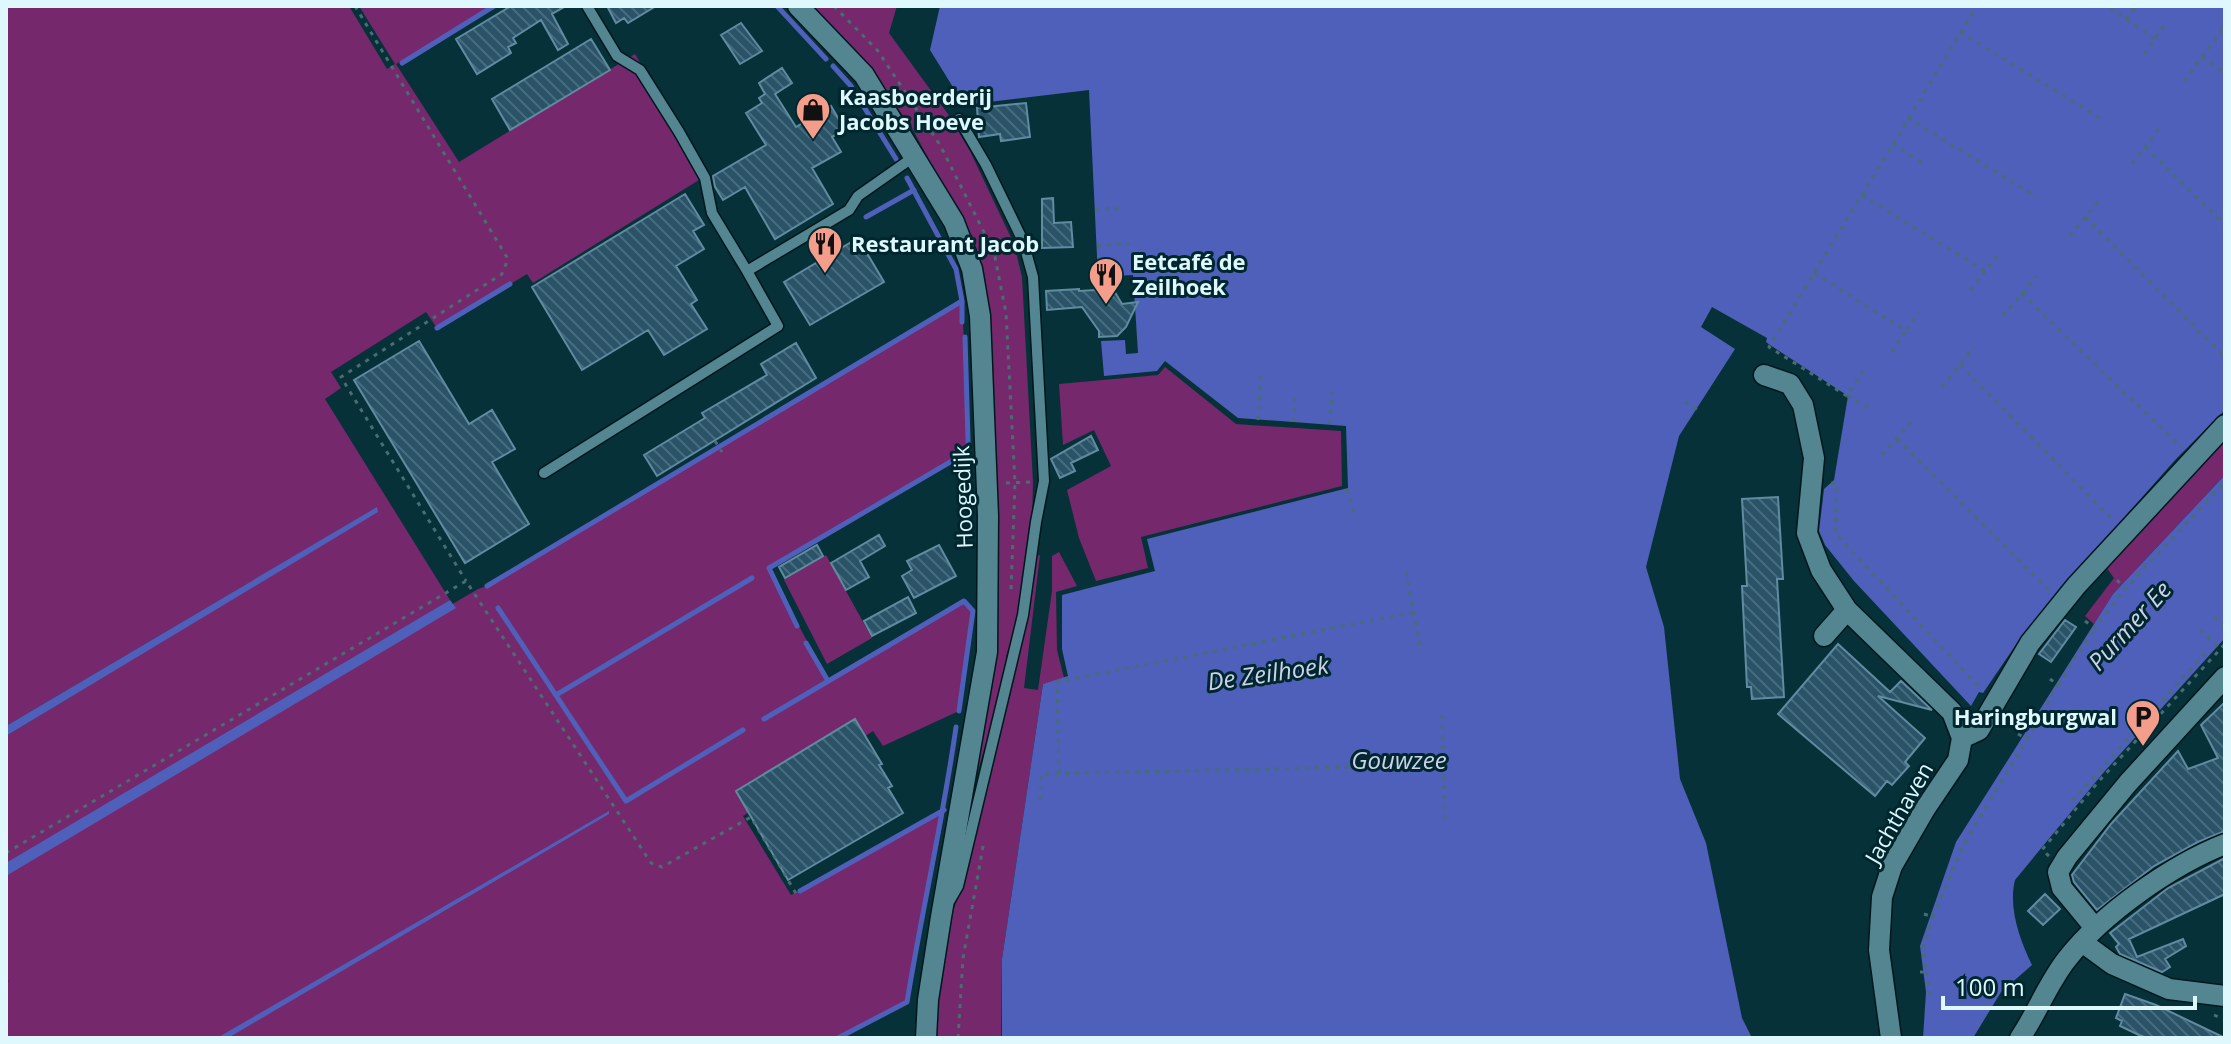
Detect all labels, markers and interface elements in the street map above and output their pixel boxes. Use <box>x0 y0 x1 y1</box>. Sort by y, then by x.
place label: Kaasboerderij Jacobs Hoeve <box>837 81 992 136</box>
shop icon: Kaasboerderij Jacobs Hoeve <box>794 91 832 141</box>
restaurant icon: Restaurant Jacob <box>806 225 844 275</box>
place label: Restaurant Jacob <box>851 228 1039 258</box>
place label: Eetcafé de Zeilhoek <box>1132 246 1246 301</box>
restaurant icon: Eetcafé de Zeilhoek <box>1087 256 1125 306</box>
street label: Hoogedijk <box>945 445 979 549</box>
water label: Purmer Ee <box>2080 573 2178 677</box>
water label: De Zeilhoek <box>1205 648 1332 697</box>
parking icon: Haringburgwal <box>2124 698 2162 748</box>
place label: Haringburgwal <box>1954 701 2117 731</box>
water label: Gouwzee <box>1351 743 1447 776</box>
street label: Jachthaven <box>1856 756 1939 870</box>
scale bar <box>1943 960 2195 1010</box>
text: 100 m <box>1955 970 2025 1003</box>

